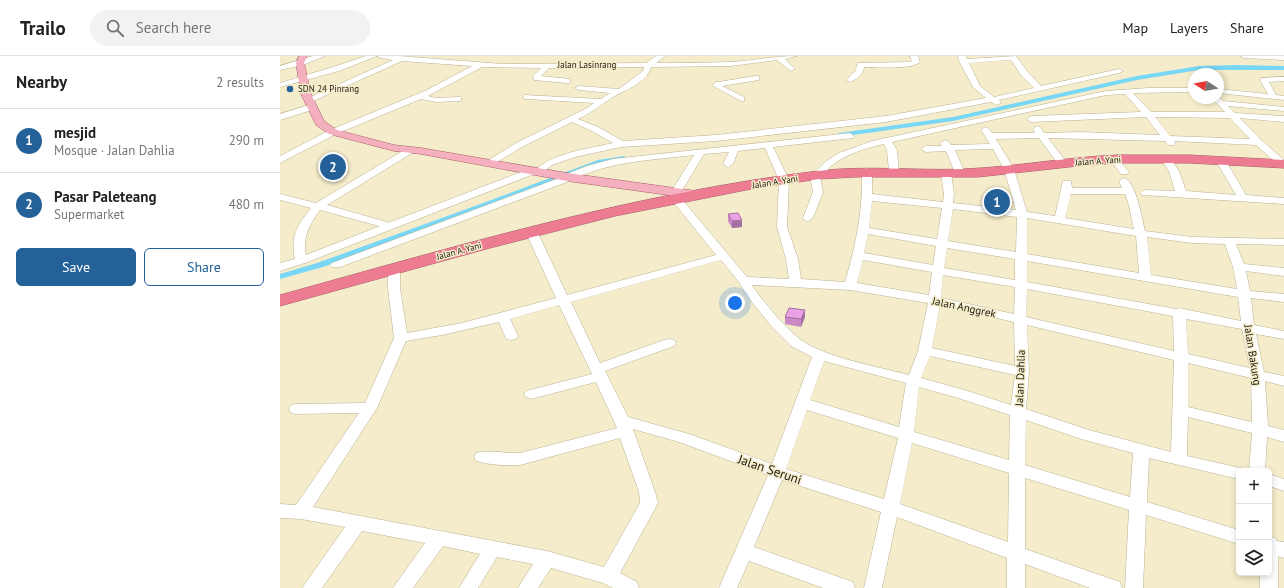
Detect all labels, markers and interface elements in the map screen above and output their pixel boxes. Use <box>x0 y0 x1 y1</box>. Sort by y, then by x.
search box <box>90 10 370 46</box>
text: Trailo <box>20 16 66 40</box>
icon: search <box>104 17 126 39</box>
text: Search here <box>136 18 211 37</box>
text: Map <box>1122 19 1148 37</box>
text: Layers <box>1170 19 1208 37</box>
text: Share <box>1230 19 1264 37</box>
street label: Jalan Lasinrang <box>557 59 617 70</box>
north arrow <box>1188 68 1224 104</box>
text: Nearby <box>16 71 67 93</box>
text: 2 results <box>216 74 264 91</box>
place label: SDN 24 Pinrang <box>298 83 359 94</box>
marker: SDN 24 Pinrang <box>285 84 295 94</box>
text: mesjid <box>54 123 96 142</box>
text: 1 <box>25 132 33 149</box>
text: 290 m <box>229 132 264 149</box>
text: Mosque · Jalan Dahlia <box>54 142 175 159</box>
pin: 2 <box>320 152 346 182</box>
street label: Jalan A. Yani <box>1074 153 1121 168</box>
street label: Jalan A. Yani <box>750 172 799 191</box>
text: Pasar Paleteang <box>54 187 156 206</box>
pin: 1 <box>984 187 1010 217</box>
text: 2 <box>25 196 33 213</box>
text: 480 m <box>229 196 264 213</box>
text: Supermarket <box>54 206 124 223</box>
street label: Jalan A. Yani <box>434 239 483 262</box>
button: Save <box>16 248 136 286</box>
button: Share <box>144 248 264 286</box>
your location <box>725 293 745 313</box>
street label: Jalan Anggrek <box>930 293 998 321</box>
street label: Jalan Bakung <box>1241 323 1265 386</box>
street label: Jalan Dahlia <box>1012 349 1028 408</box>
street label: Jalan Seruni <box>735 450 804 488</box>
map controls <box>1236 468 1272 576</box>
button: + <box>1236 468 1272 504</box>
button: − <box>1236 504 1272 540</box>
button: layers <box>1236 540 1272 576</box>

